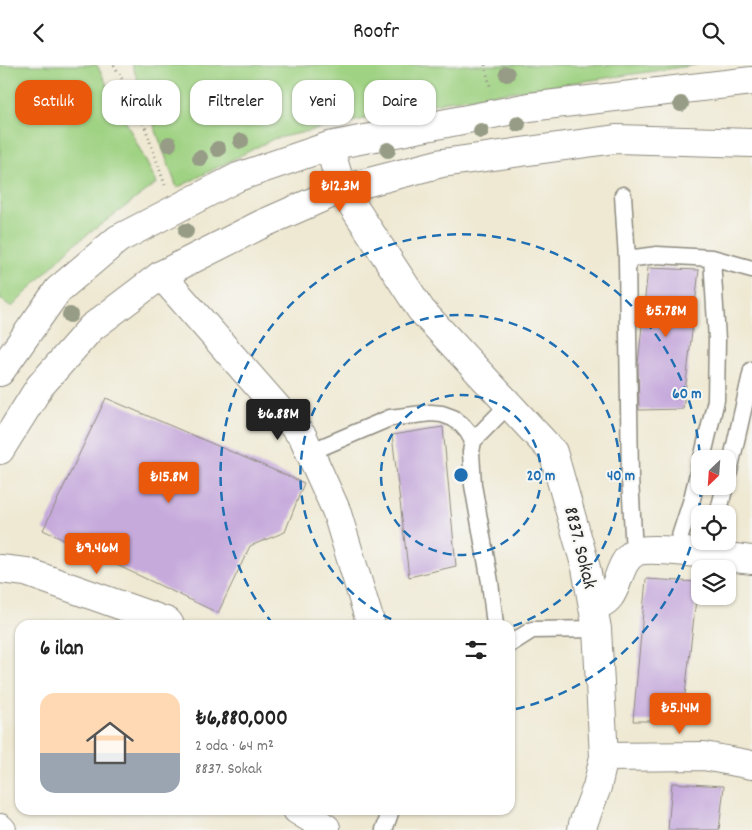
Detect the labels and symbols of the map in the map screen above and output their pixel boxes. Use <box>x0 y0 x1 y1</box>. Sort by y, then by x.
pin: ₺12.3M <box>299 171 381 213</box>
pin: ₺5.78M <box>625 295 707 338</box>
text: 60 m <box>672 384 702 406</box>
pin: ₺6.88M <box>237 399 319 441</box>
north arrow <box>691 450 736 495</box>
pin: ₺15.8M <box>128 461 210 504</box>
centre of rings <box>452 466 470 484</box>
text: 20 m <box>527 466 555 488</box>
text: 40 m <box>607 466 635 488</box>
street label: 8837. Sokak <box>555 504 603 592</box>
pin: ₺9.46M <box>56 533 138 575</box>
pin: ₺5.14M <box>639 693 721 735</box>

